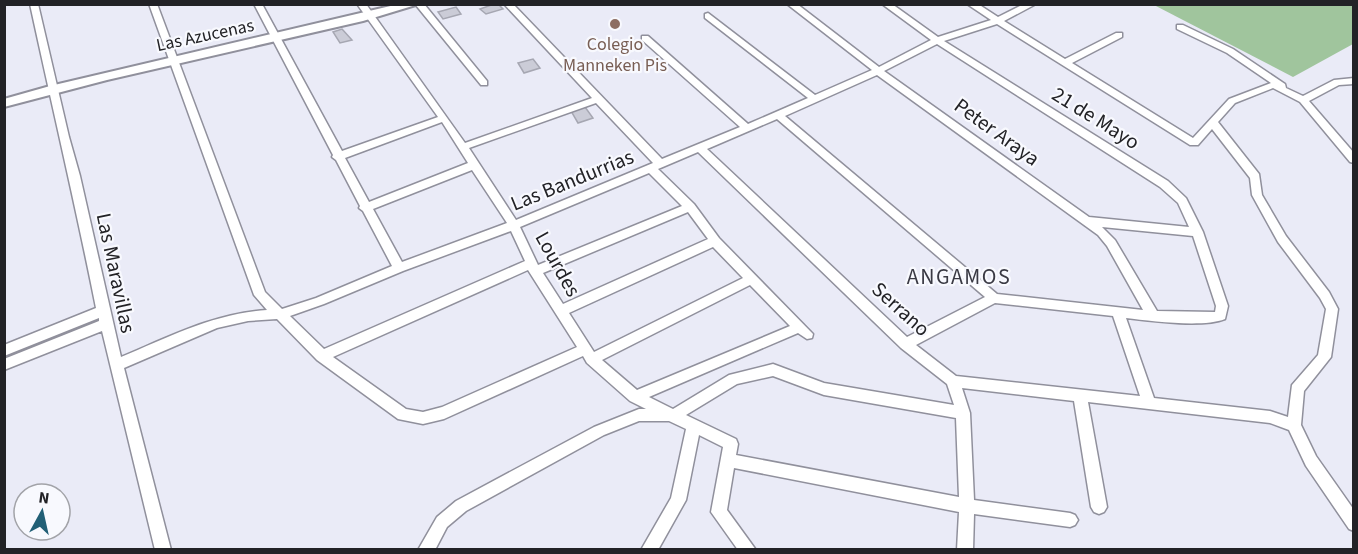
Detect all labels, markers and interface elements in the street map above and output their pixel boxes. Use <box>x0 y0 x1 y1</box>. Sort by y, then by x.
street label: Las Azucenas <box>154 13 256 58</box>
marker: Colegio Manneken Pis <box>608 17 622 31</box>
place label: Colegio Manneken Pis <box>563 32 667 78</box>
street label: 21 de Mayo <box>1046 79 1146 157</box>
street label: Peter Araya <box>948 91 1046 173</box>
street label: Las Bandurrias <box>506 142 638 218</box>
street label: Las Maravillas <box>89 210 143 336</box>
street label: Lourdes <box>528 226 588 302</box>
district label: ANGAMOS <box>907 261 1011 293</box>
street label: Serrano <box>865 275 937 343</box>
north arrow <box>12 482 72 542</box>
text: N <box>37 487 51 510</box>

